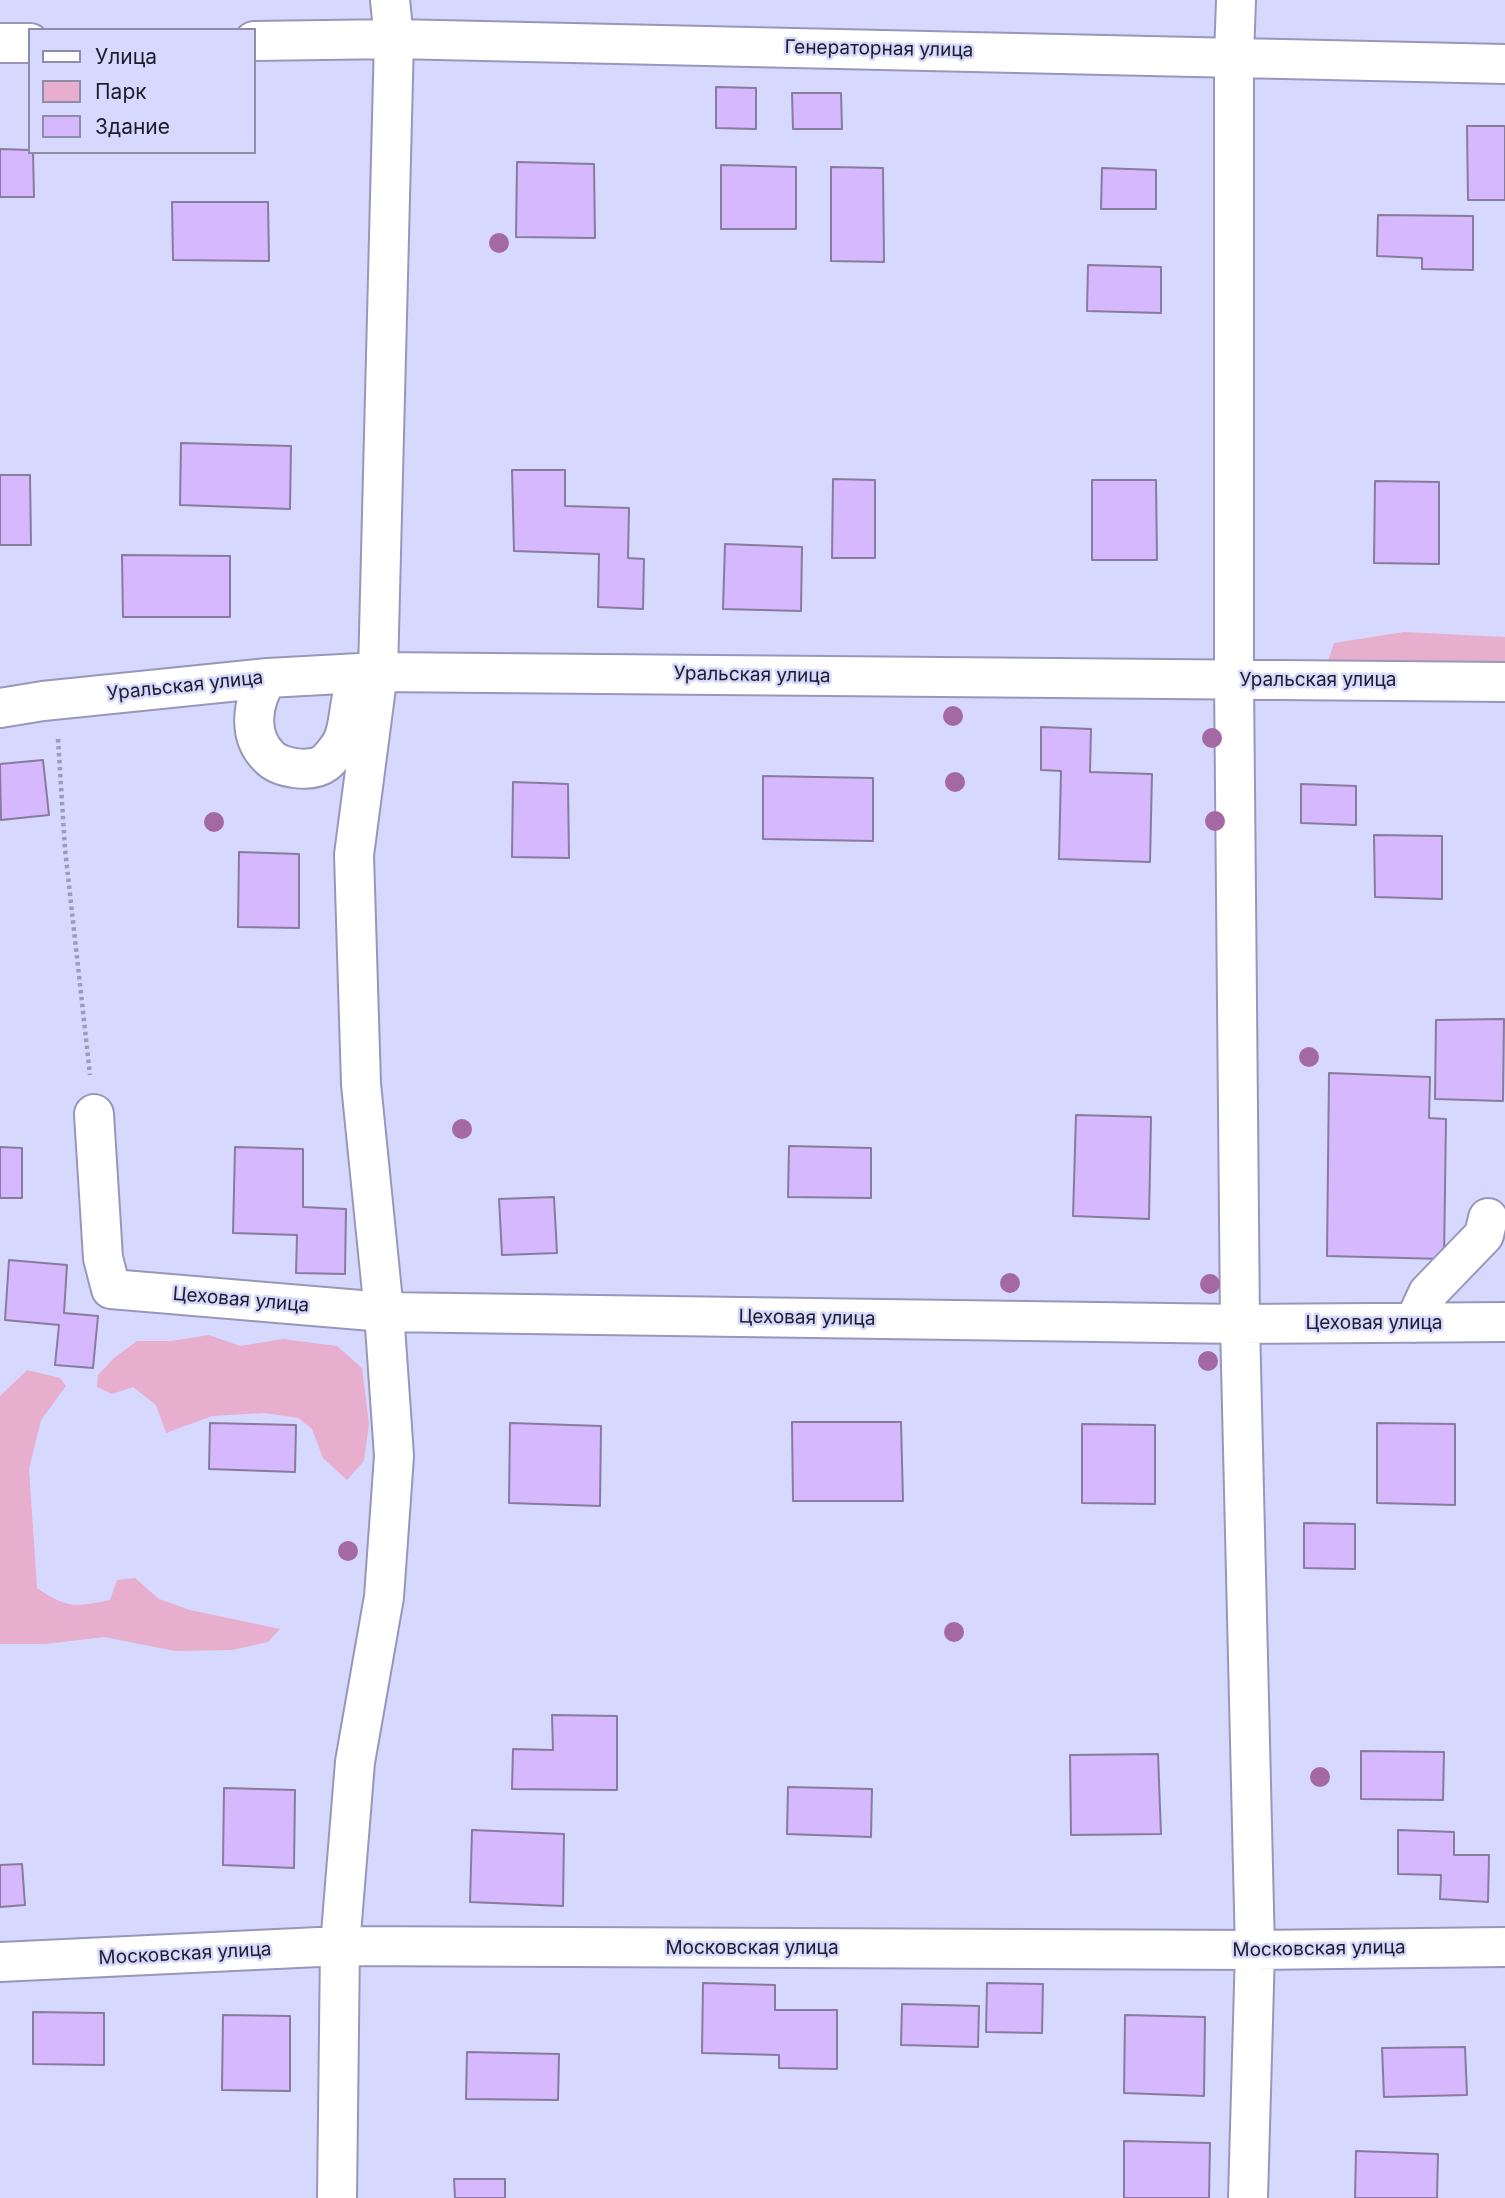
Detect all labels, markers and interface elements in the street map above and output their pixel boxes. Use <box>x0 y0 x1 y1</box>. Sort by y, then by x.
legend <box>28 28 256 154</box>
street label: Генераторная улица <box>784 36 974 62</box>
text: Улица <box>95 44 157 69</box>
text: Парк <box>95 79 147 104</box>
text: Здание <box>95 114 170 139</box>
street label: Уральская улица <box>673 662 831 688</box>
street label: Уральская улица <box>106 666 264 706</box>
street label: Уральская улица <box>1240 669 1396 691</box>
street label: Цеховая улица <box>172 1283 310 1317</box>
street label: Цеховая улица <box>738 1305 876 1331</box>
street label: Цеховая улица <box>1306 1312 1442 1334</box>
street label: Московская улица <box>1232 1936 1406 1962</box>
street label: Московская улица <box>665 1937 839 1959</box>
street label: Московская улица <box>98 1938 272 1970</box>

